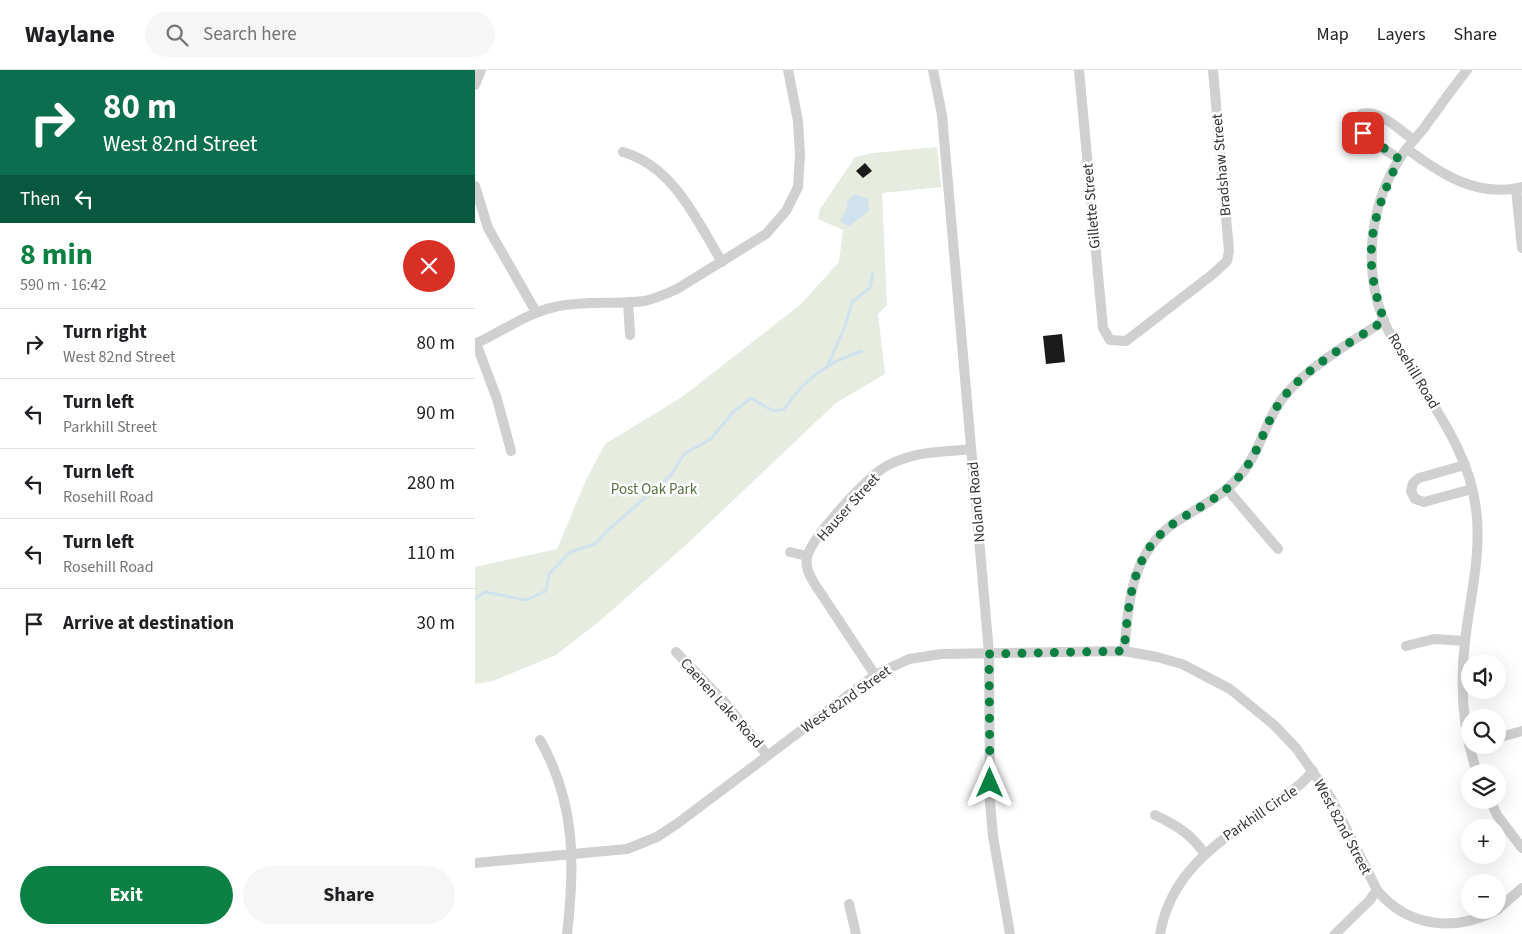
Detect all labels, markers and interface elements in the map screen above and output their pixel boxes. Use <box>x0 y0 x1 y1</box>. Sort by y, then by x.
search box <box>145 12 495 57</box>
text: Waylane <box>25 17 115 52</box>
icon: search <box>163 21 191 49</box>
text: Search here <box>203 21 297 48</box>
text: Map <box>1317 22 1349 47</box>
text: Layers <box>1377 22 1426 47</box>
text: Share <box>1454 22 1497 47</box>
text: 80 m <box>103 82 177 132</box>
icon: right <box>20 90 85 155</box>
pin <box>1342 112 1384 154</box>
street label: Bradshaw Street <box>1207 113 1236 217</box>
icon: arrive <box>1349 119 1377 147</box>
text: West 82nd Street <box>103 128 257 160</box>
street label: Gillette Street <box>1077 162 1106 249</box>
icon: left <box>70 185 98 213</box>
text: Then <box>20 186 60 213</box>
text: 8 min <box>20 233 93 276</box>
button: close <box>403 240 455 292</box>
text: 590 m · 16:42 <box>20 274 107 296</box>
text: Turn right <box>63 319 147 346</box>
street label: Rosehill Road <box>1383 329 1444 413</box>
icon: right <box>20 330 48 358</box>
text: 80 m <box>417 330 455 357</box>
text: West 82nd Street <box>63 346 175 368</box>
text: Turn left <box>63 389 134 416</box>
icon: left <box>20 400 48 428</box>
text: 90 m <box>417 400 455 427</box>
text: Parkhill Street <box>63 416 157 438</box>
text: Turn left <box>63 459 134 486</box>
street label: Noland Road <box>963 461 990 543</box>
street label: Hauser Street <box>812 469 885 546</box>
icon: left <box>20 470 48 498</box>
text: 280 m <box>407 470 455 497</box>
park label: Post Oak Park <box>611 479 698 500</box>
text: Rosehill Road <box>63 486 154 508</box>
text: Turn left <box>63 529 134 556</box>
icon: left <box>20 540 48 568</box>
text: 110 m <box>407 540 455 567</box>
text: Rosehill Road <box>63 556 154 578</box>
icon: arrive <box>20 610 48 638</box>
text: Arrive at destination <box>63 610 234 637</box>
text: 30 m <box>417 610 455 637</box>
street label: Caenen Lake Road <box>675 654 768 753</box>
map controls <box>1461 654 1506 919</box>
button: sound <box>1461 654 1506 699</box>
street label: West 82nd Street <box>797 661 895 738</box>
button: search <box>1461 709 1506 754</box>
position arrow <box>963 756 1015 808</box>
button: layers <box>1461 764 1506 809</box>
street label: West 82nd Street <box>1309 776 1377 879</box>
street label: Parkhill Circle <box>1219 781 1302 846</box>
button: + <box>1461 819 1506 864</box>
button: Exit <box>20 866 233 924</box>
button: Share <box>243 866 455 924</box>
button: − <box>1461 874 1506 919</box>

